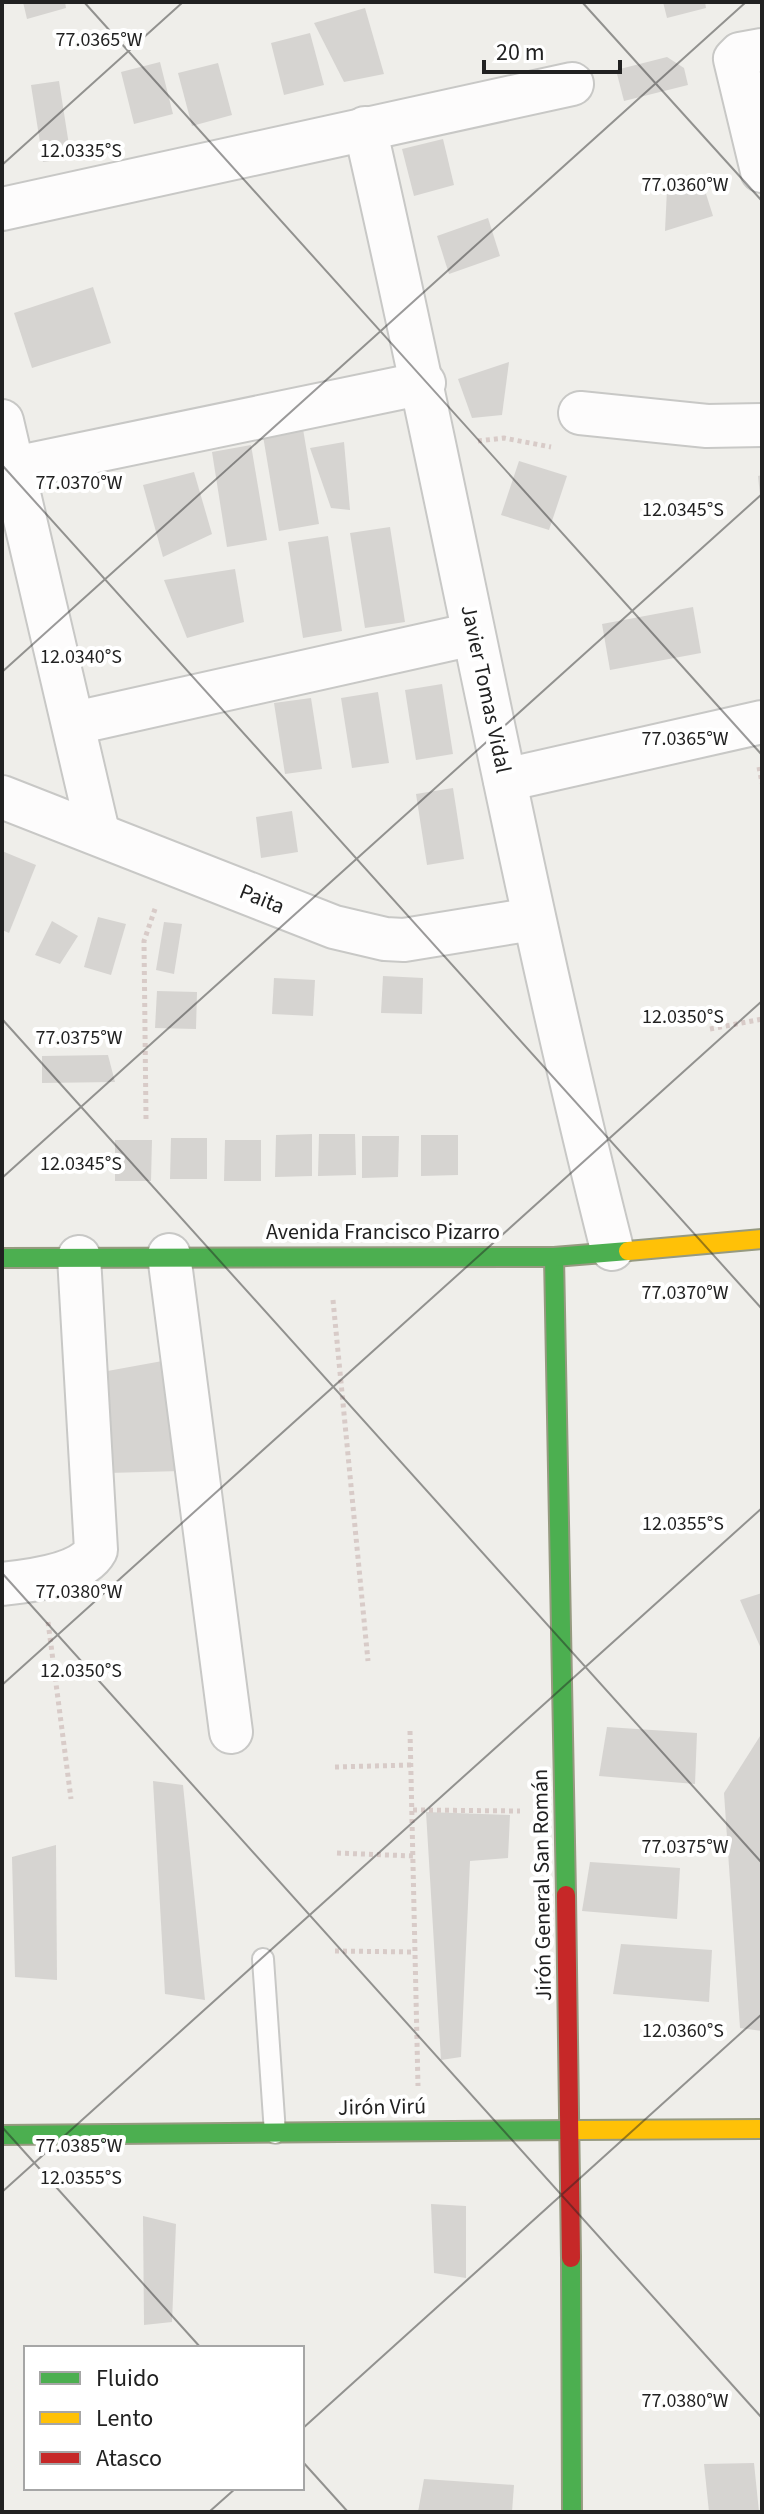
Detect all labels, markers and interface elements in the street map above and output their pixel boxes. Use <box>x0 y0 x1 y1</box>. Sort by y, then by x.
scale bar <box>484 24 620 74</box>
text: 77.0365°W <box>56 26 143 54</box>
text: 20 m <box>496 35 545 70</box>
text: 12.0335°S <box>40 137 122 165</box>
text: 77.0360°W <box>642 171 729 199</box>
text: 77.0370°W <box>36 469 123 497</box>
text: 12.0345°S <box>642 496 724 524</box>
street label: Javier Tomas Vidal <box>453 602 519 776</box>
text: 12.0340°S <box>40 643 122 671</box>
text: 77.0365°W <box>642 725 729 753</box>
street label: Paita <box>235 876 289 922</box>
text: 12.0350°S <box>642 1003 724 1031</box>
text: 77.0375°W <box>36 1024 123 1052</box>
text: 12.0345°S <box>40 1150 122 1178</box>
street label: Avenida Francisco Pizarro <box>266 1216 500 1248</box>
text: 77.0370°W <box>642 1279 729 1307</box>
text: 12.0355°S <box>642 1510 724 1538</box>
text: 77.0380°W <box>36 1578 123 1606</box>
text: 12.0350°S <box>40 1657 122 1685</box>
street label: Jirón General San Román <box>524 1769 560 2001</box>
text: 77.0375°W <box>642 1833 729 1861</box>
text: 12.0360°S <box>642 2017 724 2045</box>
street label: Jirón Virú <box>338 2090 426 2124</box>
text: 77.0385°W <box>36 2132 123 2160</box>
text: 12.0355°S <box>40 2164 122 2192</box>
legend <box>24 2346 304 2490</box>
text: Fluido <box>96 2361 159 2396</box>
text: 77.0380°W <box>642 2387 729 2415</box>
text: Lento <box>96 2401 153 2436</box>
text: Atasco <box>96 2441 162 2476</box>

